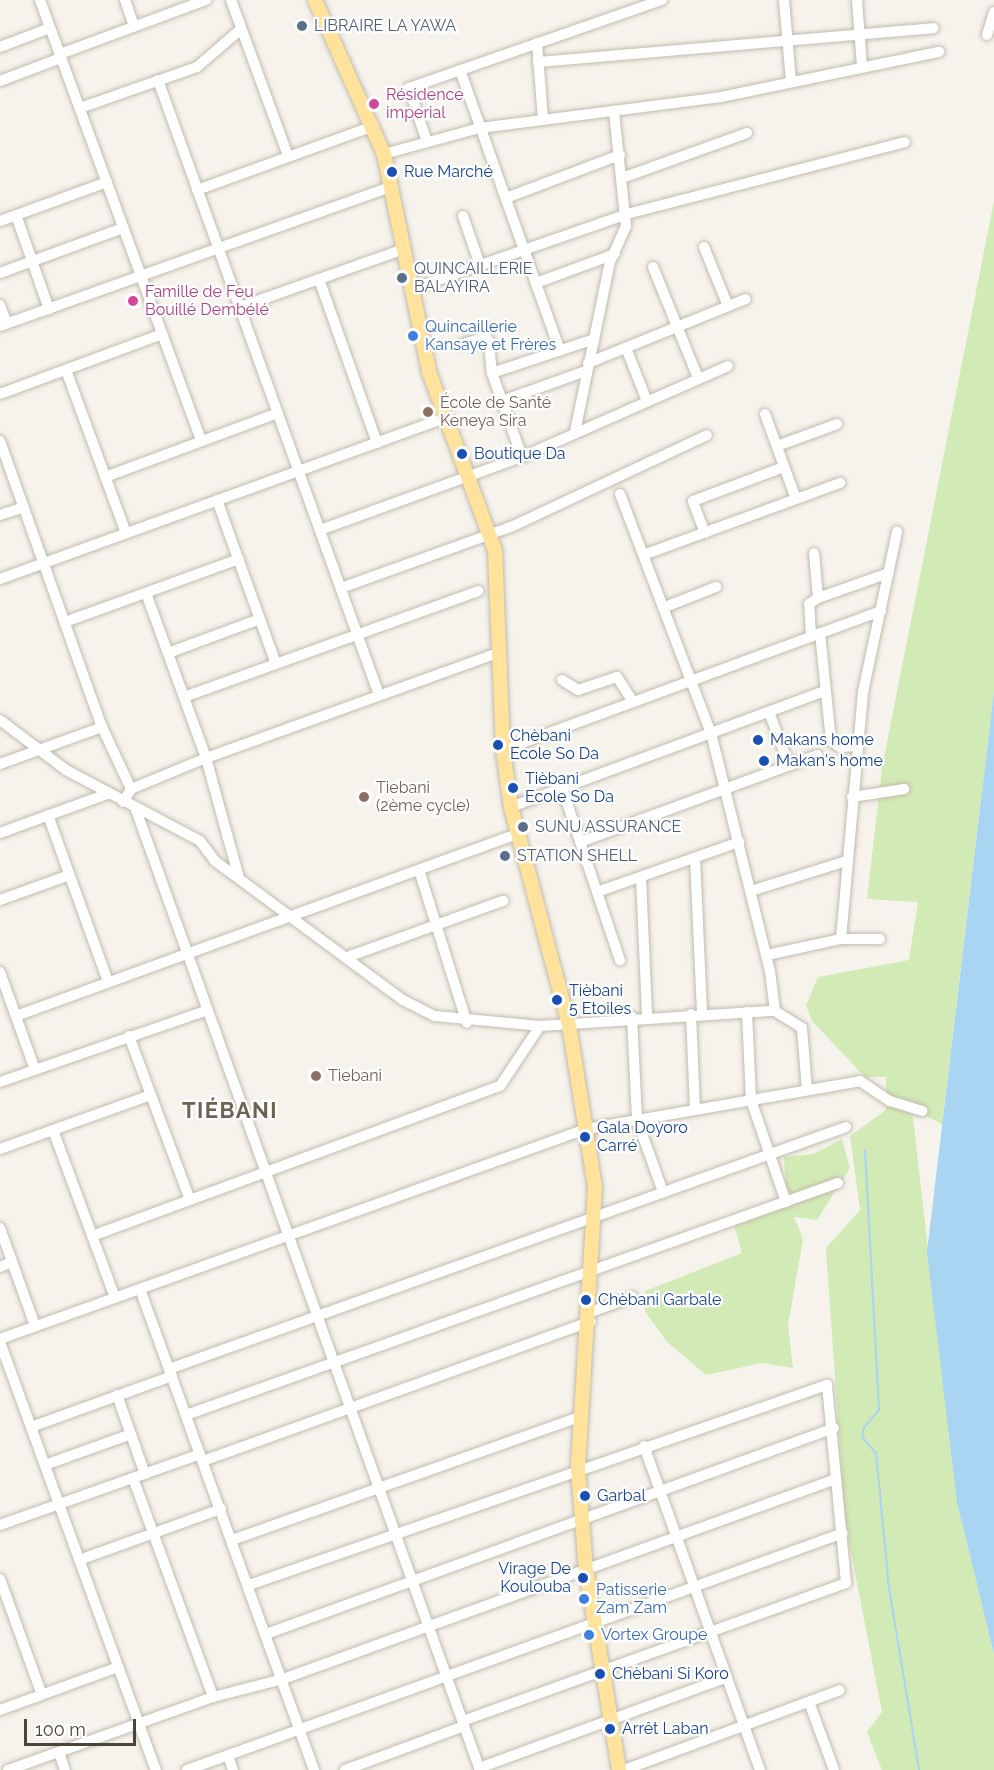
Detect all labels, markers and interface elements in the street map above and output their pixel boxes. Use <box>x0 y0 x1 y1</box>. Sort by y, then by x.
place label: LIBRAIRE LA YAWA <box>314 16 457 36</box>
marker: LIBRAIRE LA YAWA <box>295 19 309 33</box>
place label: Résidence imperial <box>386 85 464 123</box>
marker: Résidence imperial <box>367 97 381 111</box>
place label: Rue Marché <box>404 162 493 182</box>
marker: Rue Marché <box>385 165 399 179</box>
place label: QUINCAILLERIE BALAYIRA <box>414 259 533 297</box>
marker: QUINCAILLERIE BALAYIRA <box>395 271 409 285</box>
place label: Famille de Feu Bouillé Dembélé <box>145 282 269 320</box>
marker: Famille de Feu Bouillé Dembélé <box>126 294 140 308</box>
place label: Quincaillerie Kansaye et Frères <box>425 317 556 355</box>
marker: Quincaillerie Kansaye et Frères <box>406 329 420 343</box>
place label: École de Santé Keneya Sira <box>440 393 551 431</box>
marker: École de Santé Keneya Sira <box>421 405 435 419</box>
place label: Boutique Da <box>474 444 565 464</box>
marker: Boutique Da <box>455 447 469 461</box>
place label: Chèbani Ecole So Da <box>510 726 599 764</box>
place label: Makans home <box>770 730 874 750</box>
marker: Makans home <box>751 733 765 747</box>
marker: Chèbani Ecole So Da <box>491 738 505 752</box>
place label: Makan's home <box>776 751 883 771</box>
marker: Makan's home <box>757 754 771 768</box>
place label: Tièbani Ecole So Da <box>525 769 614 807</box>
place label: Tiebani (2ème cycle) <box>376 778 470 816</box>
marker: Tièbani Ecole So Da <box>506 781 520 795</box>
marker: Tiebani (2ème cycle) <box>357 790 371 804</box>
place label: SUNU ASSURANCE <box>535 817 682 837</box>
marker: SUNU ASSURANCE <box>516 820 530 834</box>
place label: STATION SHELL <box>517 846 637 866</box>
marker: STATION SHELL <box>498 849 512 863</box>
place label: Tièbani 5 Etoiles <box>569 981 631 1019</box>
marker: Tièbani 5 Etoiles <box>550 993 564 1007</box>
place label: Tiebani <box>328 1066 382 1086</box>
marker: Tiebani <box>309 1069 323 1083</box>
district label: TIÉBANI <box>182 1098 278 1124</box>
place label: Gala Doyoro Carré <box>597 1118 688 1156</box>
marker: Gala Doyoro Carré <box>578 1130 592 1144</box>
place label: Chèbani Garbale <box>598 1290 721 1310</box>
marker: Chèbani Garbale <box>579 1293 593 1307</box>
place label: Garbal <box>597 1486 646 1506</box>
marker: Garbal <box>578 1489 592 1503</box>
place label: Virage De Koulouba <box>498 1559 571 1597</box>
marker: Virage De Koulouba <box>576 1571 590 1585</box>
place label: Patisserie Zam Zam <box>596 1580 667 1618</box>
marker: Patisserie Zam Zam <box>577 1592 591 1606</box>
place label: Vortex Groupe <box>601 1625 707 1645</box>
marker: Vortex Groupe <box>582 1628 596 1642</box>
place label: Chèbani Si Koro <box>612 1664 729 1684</box>
marker: Chèbani Si Koro <box>593 1667 607 1681</box>
scale bar <box>27 1707 140 1745</box>
text: 100 m <box>35 1719 86 1740</box>
place label: Arrêt Laban <box>622 1719 709 1739</box>
marker: Arrêt Laban <box>603 1722 617 1736</box>

